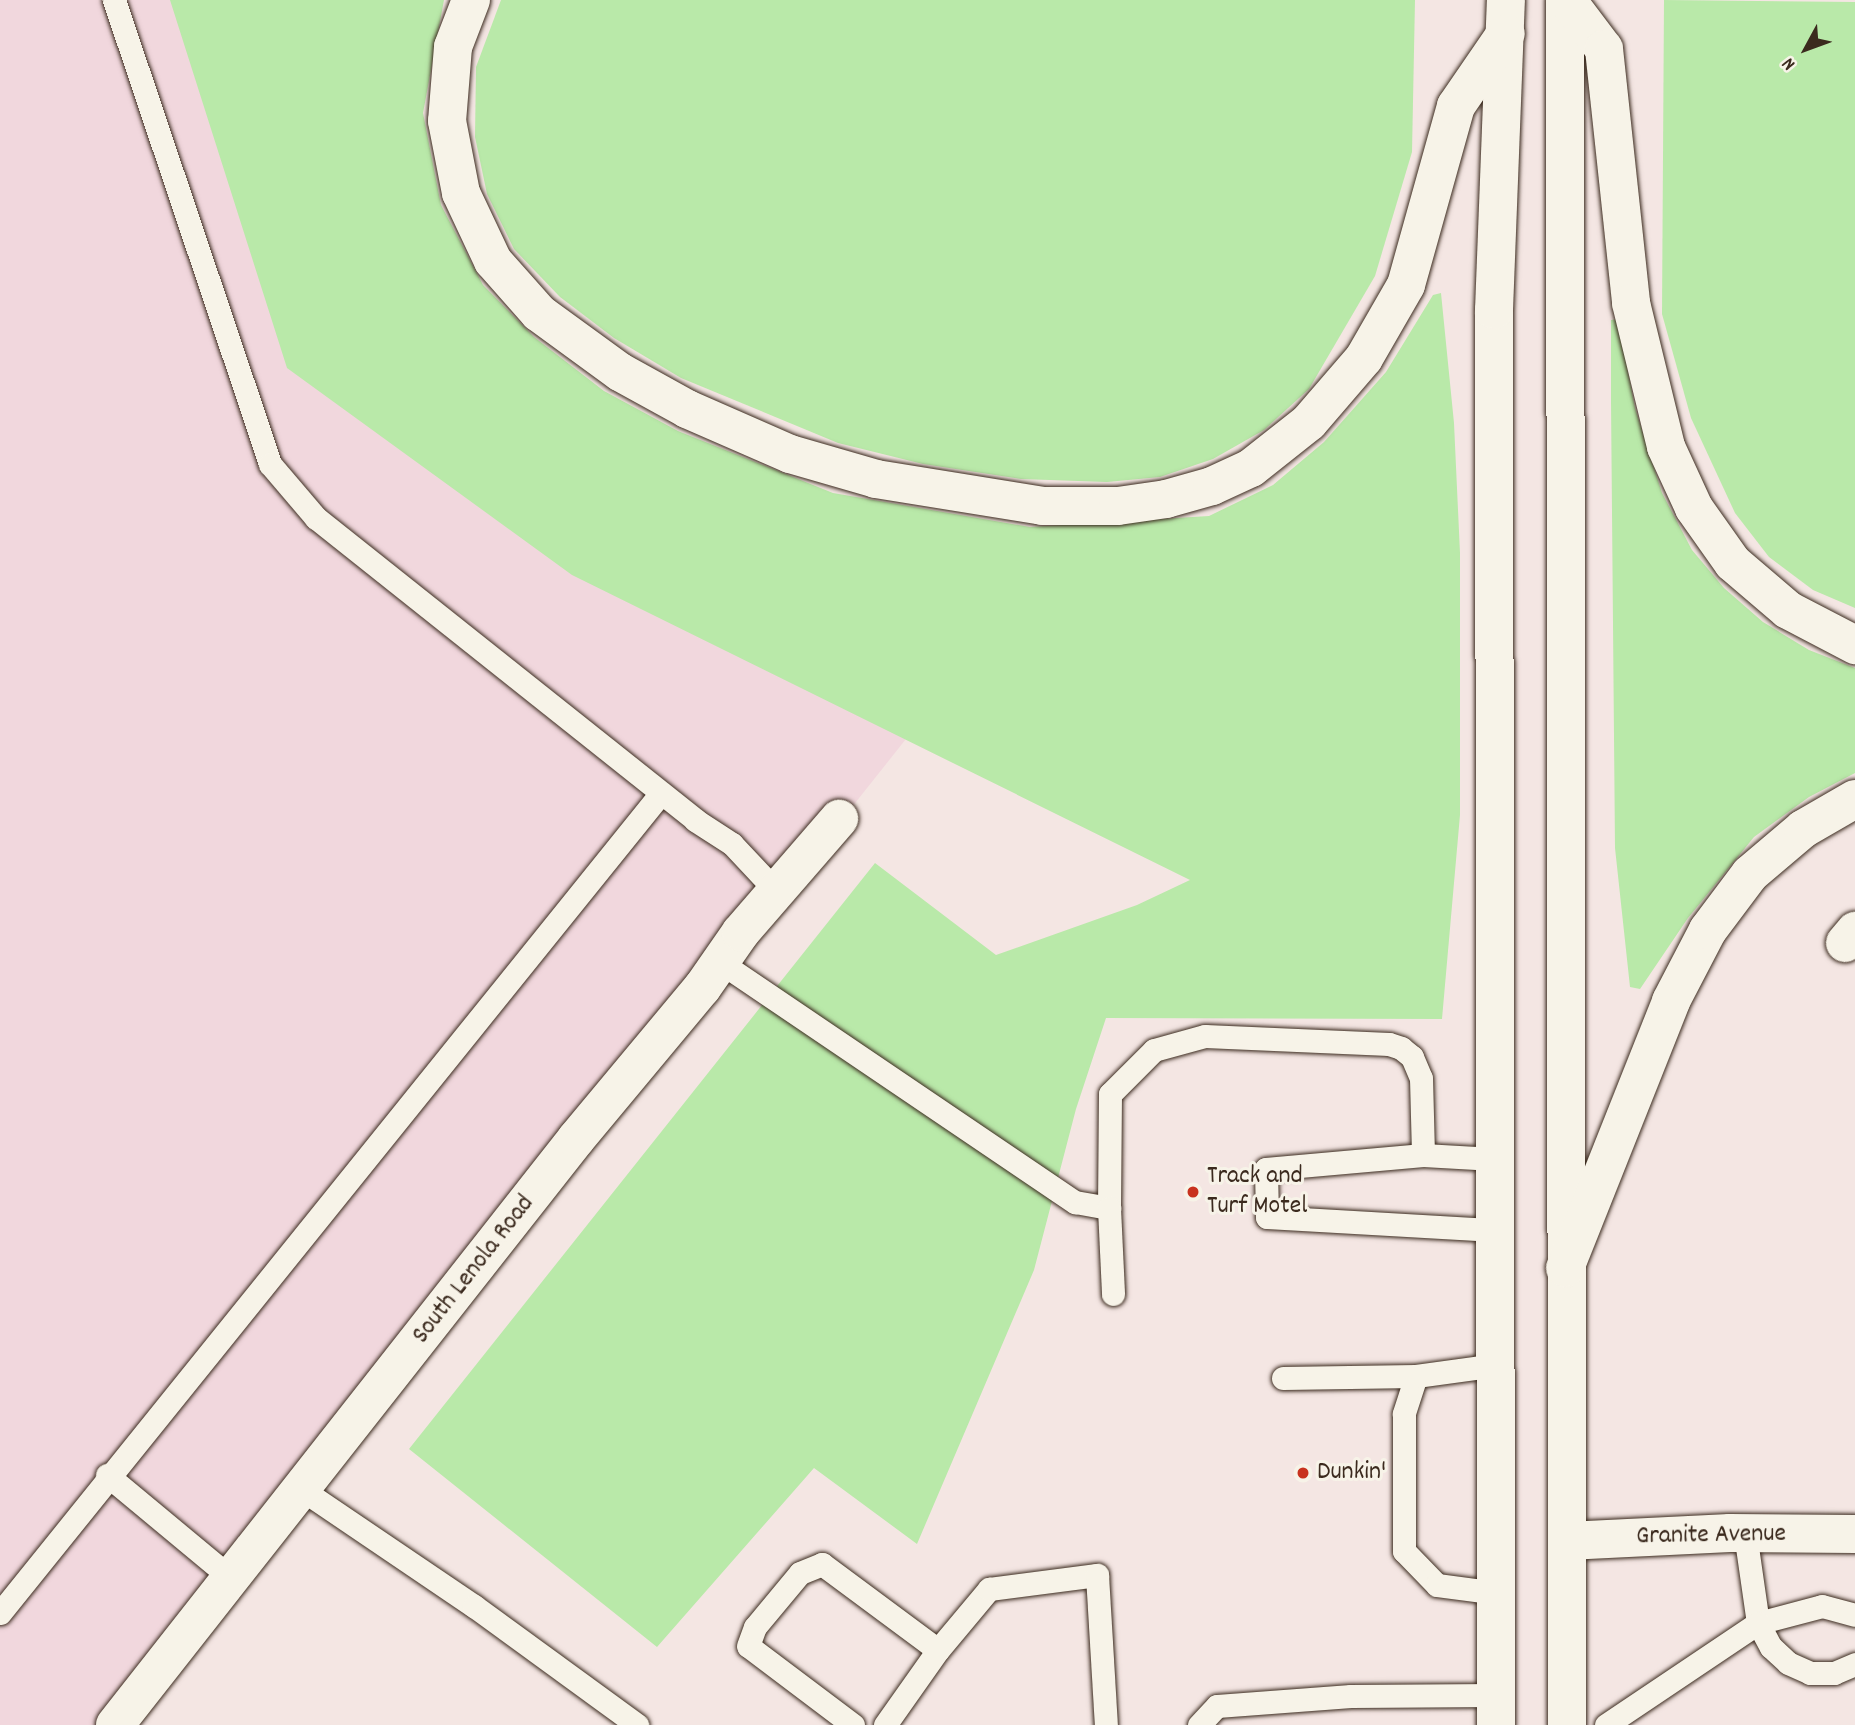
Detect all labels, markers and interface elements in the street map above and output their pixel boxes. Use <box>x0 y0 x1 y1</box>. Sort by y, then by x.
north arrow <box>1771 14 1841 84</box>
text: N <box>1777 51 1803 76</box>
place label: Track and Turf Motel <box>1207 1161 1307 1222</box>
marker: Track and Turf Motel <box>1185 1184 1201 1200</box>
street label: South Lenola Road <box>406 1189 542 1351</box>
place label: Dunkin' <box>1317 1457 1386 1489</box>
marker: Dunkin' <box>1295 1465 1311 1481</box>
street label: Granite Avenue <box>1636 1519 1786 1553</box>

